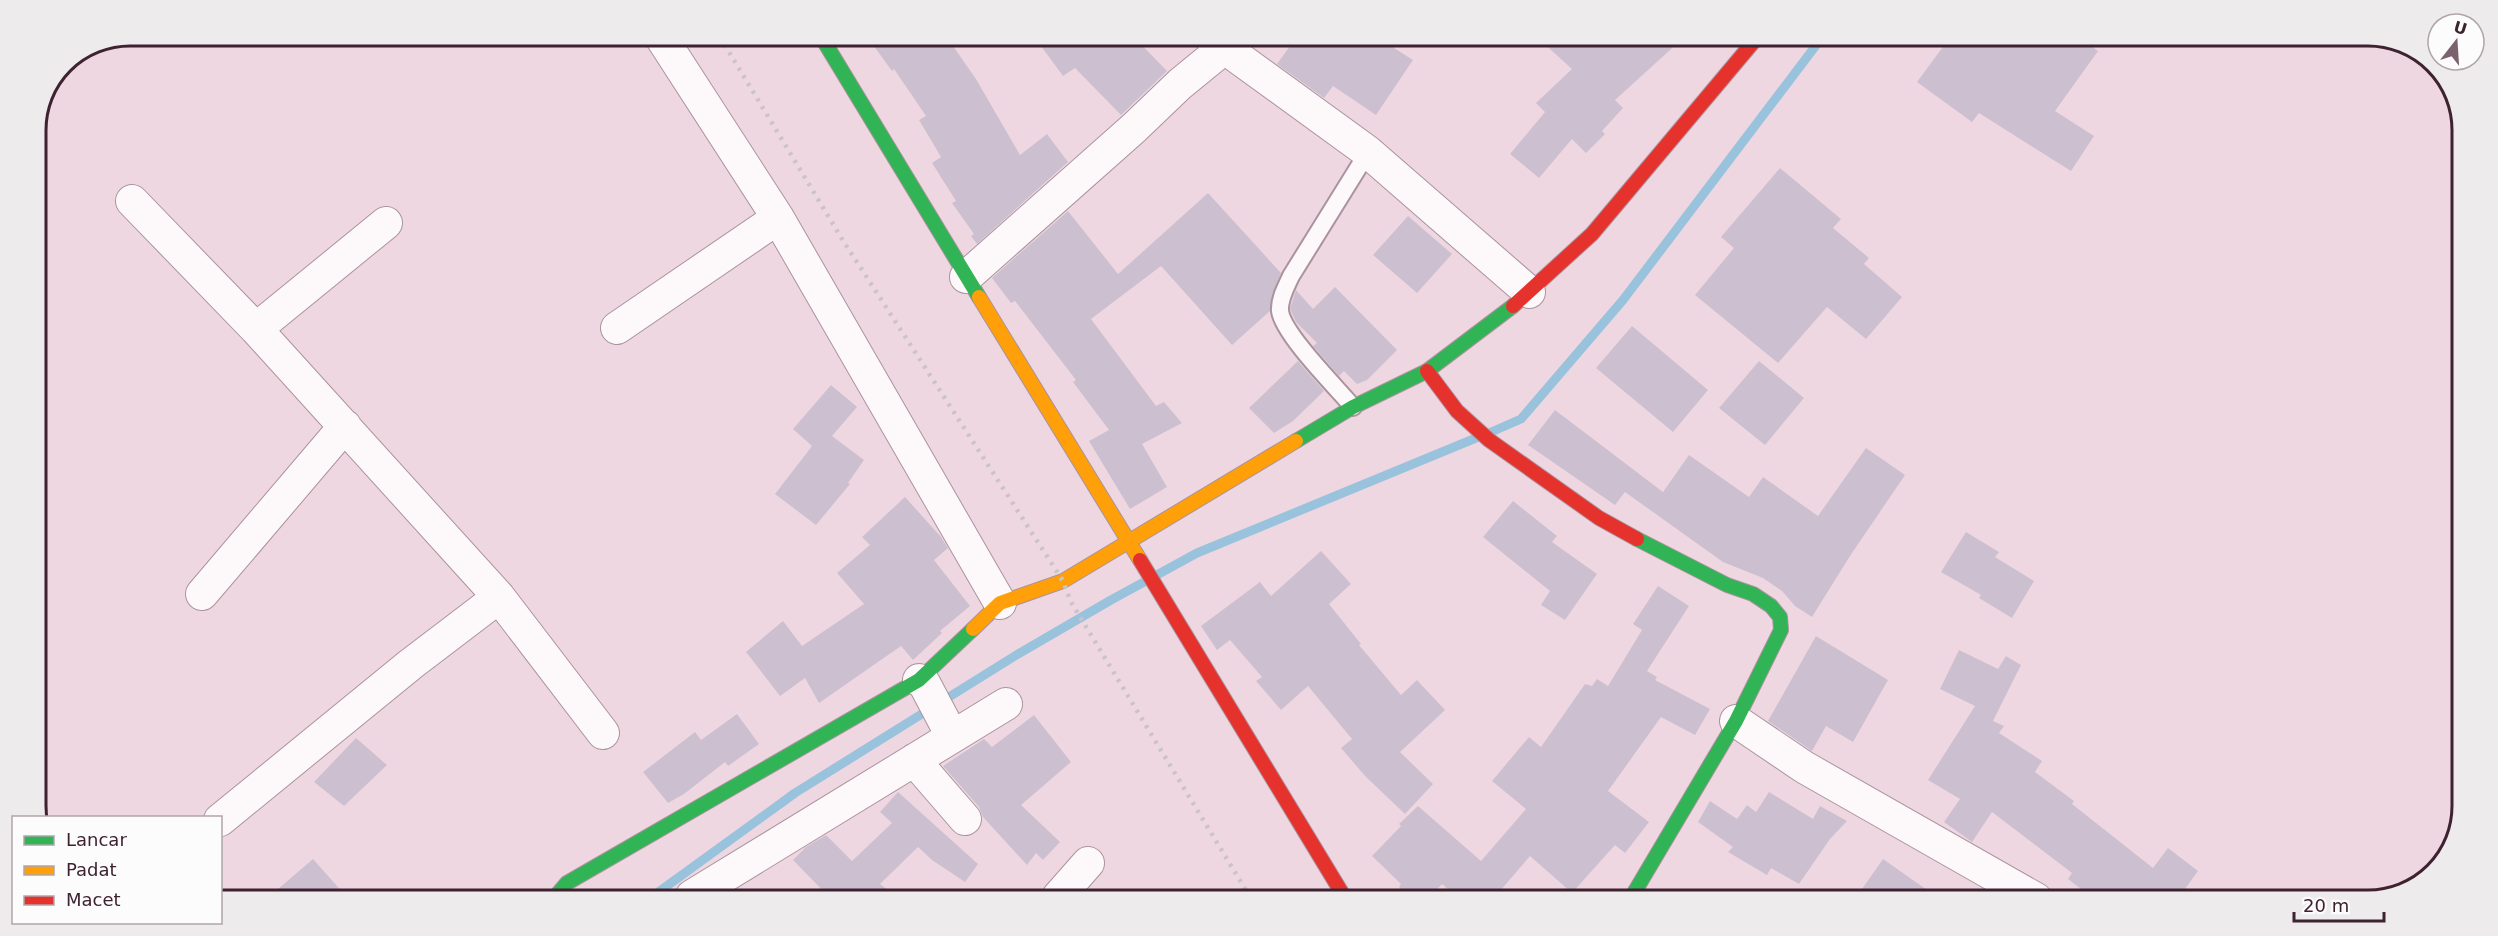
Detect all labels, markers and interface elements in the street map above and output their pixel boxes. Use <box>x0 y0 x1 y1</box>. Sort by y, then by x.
north arrow <box>2426 12 2486 72</box>
text: U <box>2451 17 2469 39</box>
legend <box>12 816 222 924</box>
text: Lancar <box>66 829 127 850</box>
text: Padat <box>66 859 117 880</box>
scale bar <box>2294 885 2384 923</box>
text: Macet <box>66 889 121 910</box>
text: 20 m <box>2303 895 2349 916</box>

